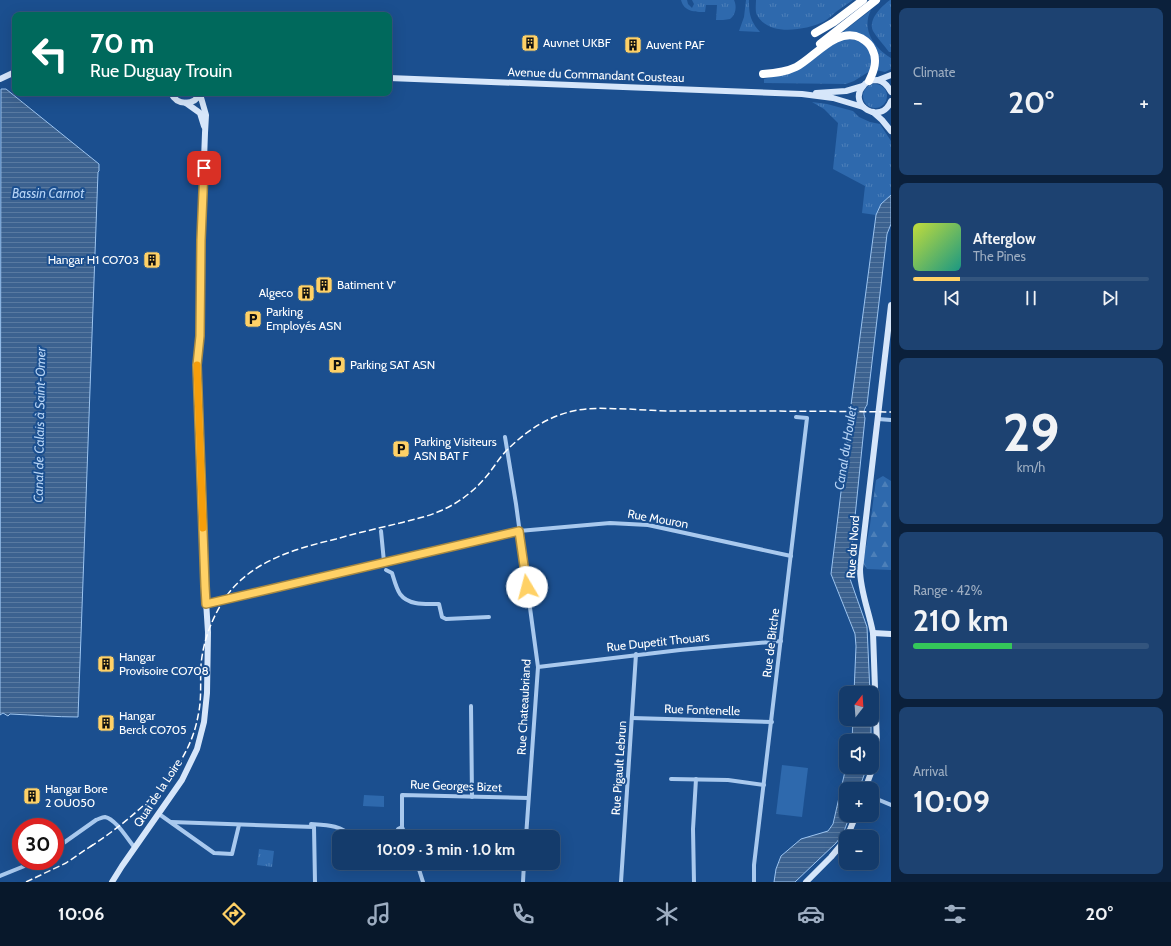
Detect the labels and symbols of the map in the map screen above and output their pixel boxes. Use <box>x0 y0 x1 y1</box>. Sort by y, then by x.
building icon: Auvnet UKBF <box>520 33 540 53</box>
place label: Auvnet UKBF <box>543 35 612 50</box>
building icon: Auvent PAF <box>623 35 643 55</box>
place label: Auvent PAF <box>646 37 706 52</box>
street label: Avenue du Commandant Cousteau <box>507 64 685 85</box>
pin <box>187 151 221 185</box>
water label: Bassin Carnot <box>12 185 85 201</box>
building icon: Hangar H1 CO703 <box>142 250 162 270</box>
place label: Hangar H1 CO703 <box>48 252 139 267</box>
building icon: Batiment V' <box>314 275 334 295</box>
place label: Batiment V' <box>337 277 396 292</box>
building icon: Algeco <box>296 283 316 303</box>
place label: Algeco <box>259 285 293 300</box>
place label: Parking Employés ASN <box>266 304 342 333</box>
parking icon: Parking Employés ASN <box>243 309 263 329</box>
water label: Canal de Calais à Saint-Omer <box>30 346 48 503</box>
parking icon: Parking SAT ASN <box>327 355 347 375</box>
place label: Parking SAT ASN <box>350 357 435 372</box>
water label: Canal du Houlet <box>831 404 860 491</box>
place label: Parking Visiteurs ASN BAT F <box>414 434 497 463</box>
parking icon: Parking Visiteurs ASN BAT F <box>391 439 411 459</box>
street label: Rue Mouron <box>626 506 690 531</box>
street label: Rue du Nord <box>843 515 862 579</box>
position arrow <box>506 566 548 608</box>
street label: Rue de Bitche <box>759 608 782 678</box>
street label: Rue Dupetit Thouars <box>606 629 710 654</box>
place label: Hangar Provisoire CO708 <box>119 649 209 678</box>
building icon: Hangar Provisoire CO708 <box>96 654 116 674</box>
street label: Rue Chateaubriand <box>513 659 534 755</box>
north arrow <box>839 686 879 726</box>
street label: Rue Fontenelle <box>664 701 740 718</box>
place label: Hangar Berck CO705 <box>119 708 187 737</box>
building icon: Hangar Berck CO705 <box>96 713 116 733</box>
street label: Rue Pigault Lebrun <box>608 720 629 816</box>
street label: Quai de la Loire <box>130 756 185 830</box>
street label: Rue Georges Bizet <box>410 776 502 795</box>
place label: Hangar Bore 2 OU050 <box>45 781 108 810</box>
building icon: Hangar Bore 2 OU050 <box>22 786 42 806</box>
speed limit sign: 30 <box>12 818 64 870</box>

